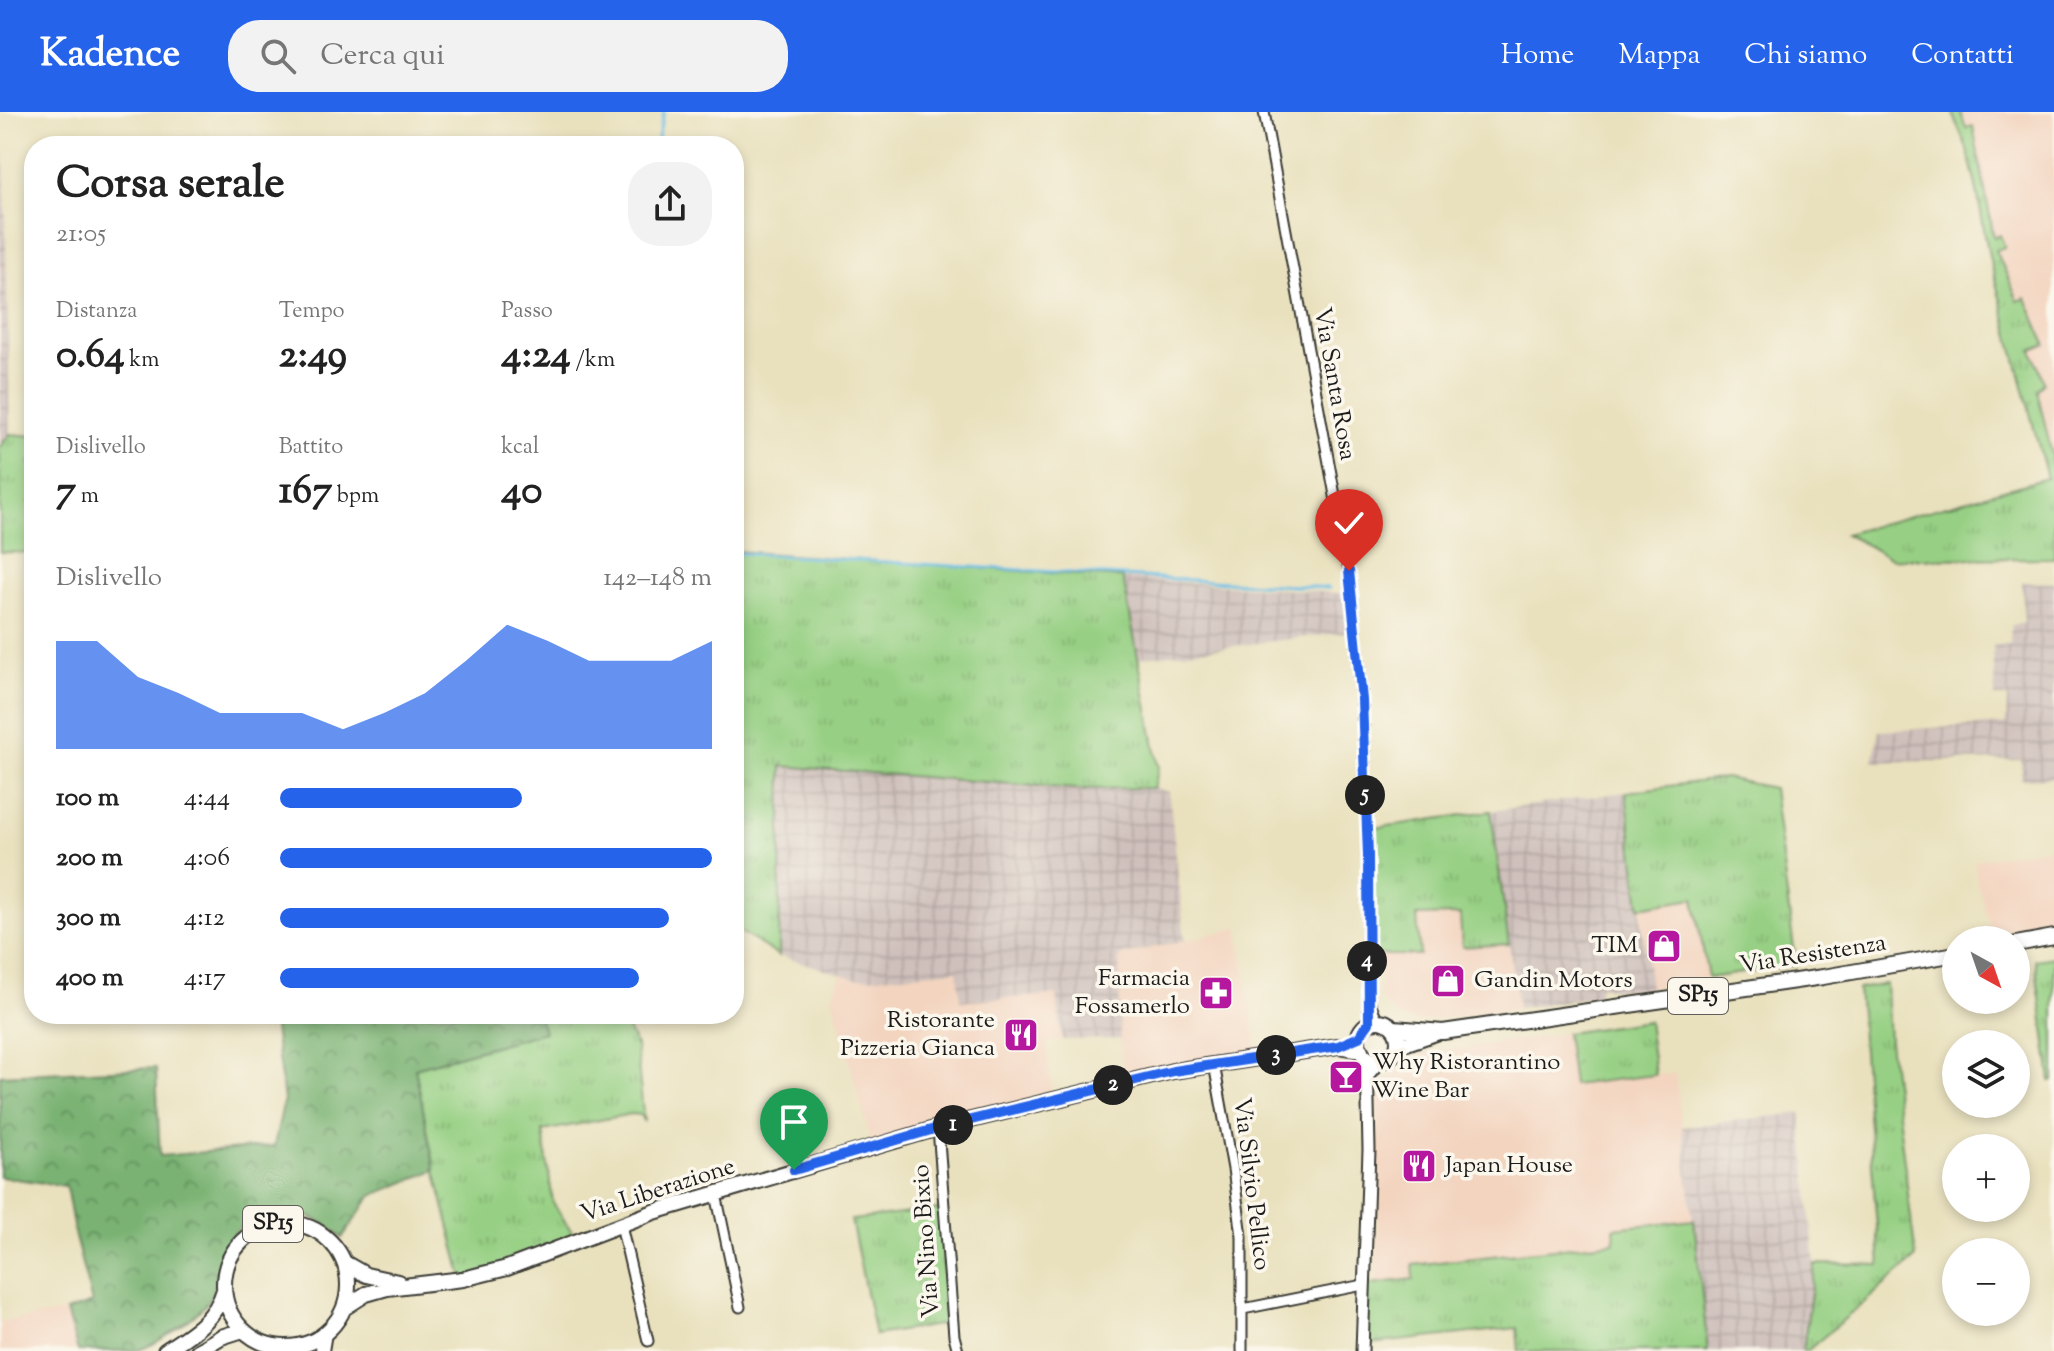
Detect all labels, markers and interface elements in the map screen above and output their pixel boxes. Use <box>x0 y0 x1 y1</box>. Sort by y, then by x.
search box <box>228 20 788 92</box>
text: Kadence <box>40 29 180 83</box>
icon: search <box>256 34 300 78</box>
text: Cerca qui <box>320 35 445 78</box>
text: Home <box>1501 36 1574 76</box>
text: Mappa <box>1618 36 1700 76</box>
text: Chi siamo <box>1744 36 1867 76</box>
text: Contatti <box>1911 36 2014 76</box>
text: Corsa serale <box>56 154 285 217</box>
button: share <box>628 162 712 246</box>
text: 21:05 <box>56 216 106 253</box>
text: Distanza <box>56 296 137 328</box>
text: Tempo <box>279 296 345 328</box>
text: Passo <box>501 296 553 328</box>
street label: Via Santa Rosa <box>1304 305 1364 463</box>
text: 0.64 <box>56 328 125 385</box>
text: 2:49 <box>279 328 347 385</box>
text: 4:24 <box>501 328 571 385</box>
text: km <box>125 345 160 377</box>
text: /km <box>571 345 615 377</box>
text: Dislivello <box>56 432 146 464</box>
text: Battito <box>279 432 343 464</box>
text: kcal <box>501 432 539 464</box>
text: 7 <box>56 464 76 521</box>
text: 167 <box>279 464 332 521</box>
text: 40 <box>501 464 542 521</box>
text: m <box>76 481 99 513</box>
text: bpm <box>332 481 379 513</box>
pin <box>1315 489 1383 571</box>
icon: check <box>1327 501 1371 545</box>
text: Dislivello <box>56 560 162 597</box>
text: 142–148 m <box>603 560 712 597</box>
pin: 5 <box>1345 775 1385 815</box>
text: 5 <box>1361 779 1369 811</box>
text: 100 m <box>56 780 119 817</box>
text: 4:44 <box>184 780 230 817</box>
text: 200 m <box>56 840 123 877</box>
text: 4:06 <box>184 840 230 877</box>
text: 300 m <box>56 900 121 937</box>
text: 4:12 <box>184 900 225 937</box>
north arrow <box>1942 926 2030 1014</box>
map controls <box>1942 926 2030 1326</box>
shop icon: TIM <box>1645 927 1683 965</box>
street label: Via Resistenza <box>1737 927 1889 983</box>
place label: TIM <box>1591 929 1638 963</box>
pin: 4 <box>1347 941 1387 981</box>
text: 4 <box>1361 945 1373 977</box>
text: 400 m <box>56 960 123 997</box>
text: 4:17 <box>184 960 226 997</box>
place label: Farmacia Fossamerlo <box>1075 962 1190 1024</box>
shop icon: Gandin Motors <box>1429 962 1467 1000</box>
place label: Gandin Motors <box>1474 964 1633 998</box>
pharmacy icon: Farmacia Fossamerlo <box>1197 974 1235 1012</box>
road number: SP15 <box>1668 978 1728 1014</box>
place label: Ristorante Pizzeria Gianca <box>840 1004 995 1066</box>
restaurant icon: Ristorante Pizzeria Gianca <box>1002 1016 1040 1054</box>
button: layers <box>1942 1030 2030 1118</box>
pin: 3 <box>1256 1035 1296 1075</box>
text: 3 <box>1272 1039 1280 1071</box>
place label: Why Ristorantino Wine Bar <box>1372 1046 1560 1108</box>
bar icon: Why Ristorantino Wine Bar <box>1327 1058 1365 1096</box>
pin: 2 <box>1093 1065 1133 1105</box>
text: 2 <box>1108 1069 1118 1101</box>
pin <box>760 1088 828 1170</box>
street label: Via Silvio Pellico <box>1224 1096 1278 1272</box>
icon: arrive <box>772 1100 816 1144</box>
pin: 1 <box>933 1105 973 1145</box>
text: 1 <box>949 1109 957 1141</box>
button: + <box>1942 1134 2030 1222</box>
restaurant icon: Japan House <box>1400 1147 1438 1185</box>
place label: Japan House <box>1443 1149 1573 1183</box>
street label: Via Liberazione <box>576 1150 740 1232</box>
street label: Via Nino Bixio <box>905 1163 949 1319</box>
road number: SP15 <box>243 1206 303 1242</box>
button: − <box>1942 1238 2030 1326</box>

